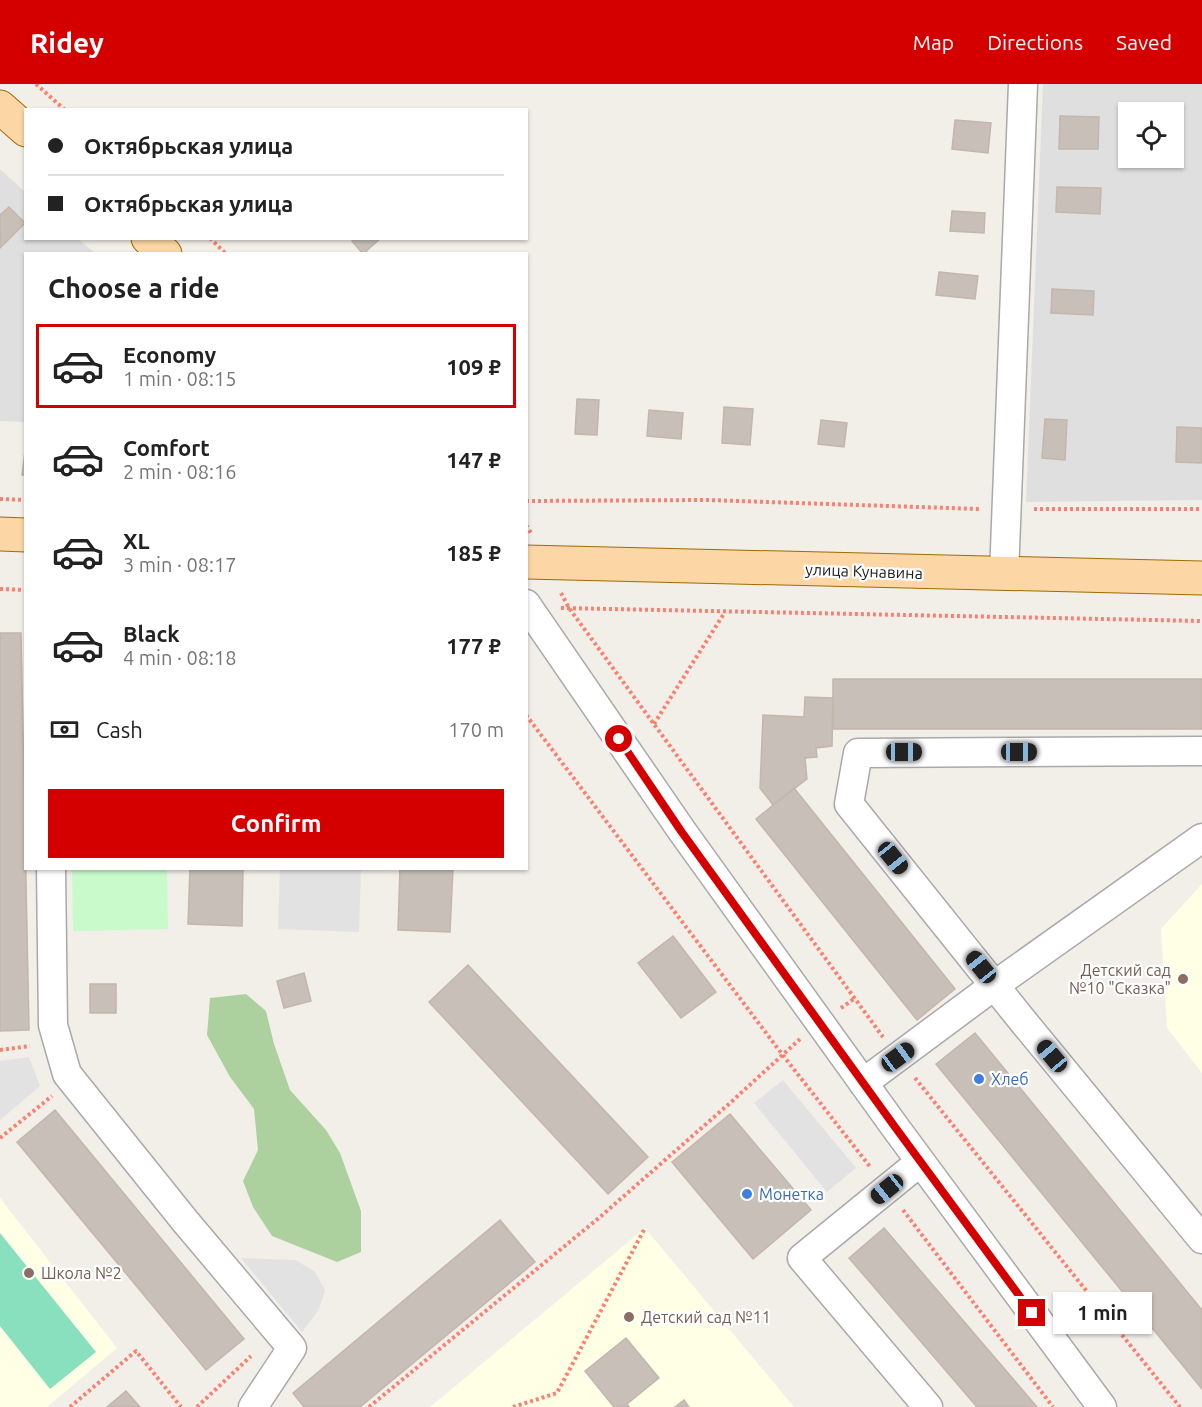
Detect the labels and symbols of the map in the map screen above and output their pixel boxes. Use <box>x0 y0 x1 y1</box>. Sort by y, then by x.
street label: улица Кунавина <box>805 560 923 582</box>
route start <box>605 725 632 752</box>
car <box>886 743 922 761</box>
car <box>1001 743 1037 761</box>
car <box>875 838 911 878</box>
car <box>963 947 999 987</box>
place label: Детский сад №10 "Сказка" <box>1069 961 1171 997</box>
marker: Детский сад №10 "Сказка" <box>1176 972 1190 986</box>
car <box>1034 1036 1070 1076</box>
car <box>878 1039 918 1075</box>
place label: Хлеб <box>991 1070 1029 1088</box>
marker: Хлеб <box>972 1072 986 1086</box>
car <box>867 1171 907 1207</box>
place label: Монетка <box>759 1185 824 1203</box>
marker: Монетка <box>740 1187 754 1201</box>
place label: Школа №2 <box>41 1264 122 1282</box>
marker: Школа №2 <box>22 1266 36 1280</box>
callout: 1 min <box>1053 1292 1152 1334</box>
route end <box>1018 1299 1045 1326</box>
place label: Детский сад №11 <box>641 1308 771 1326</box>
marker: Детский сад №11 <box>622 1310 636 1324</box>

